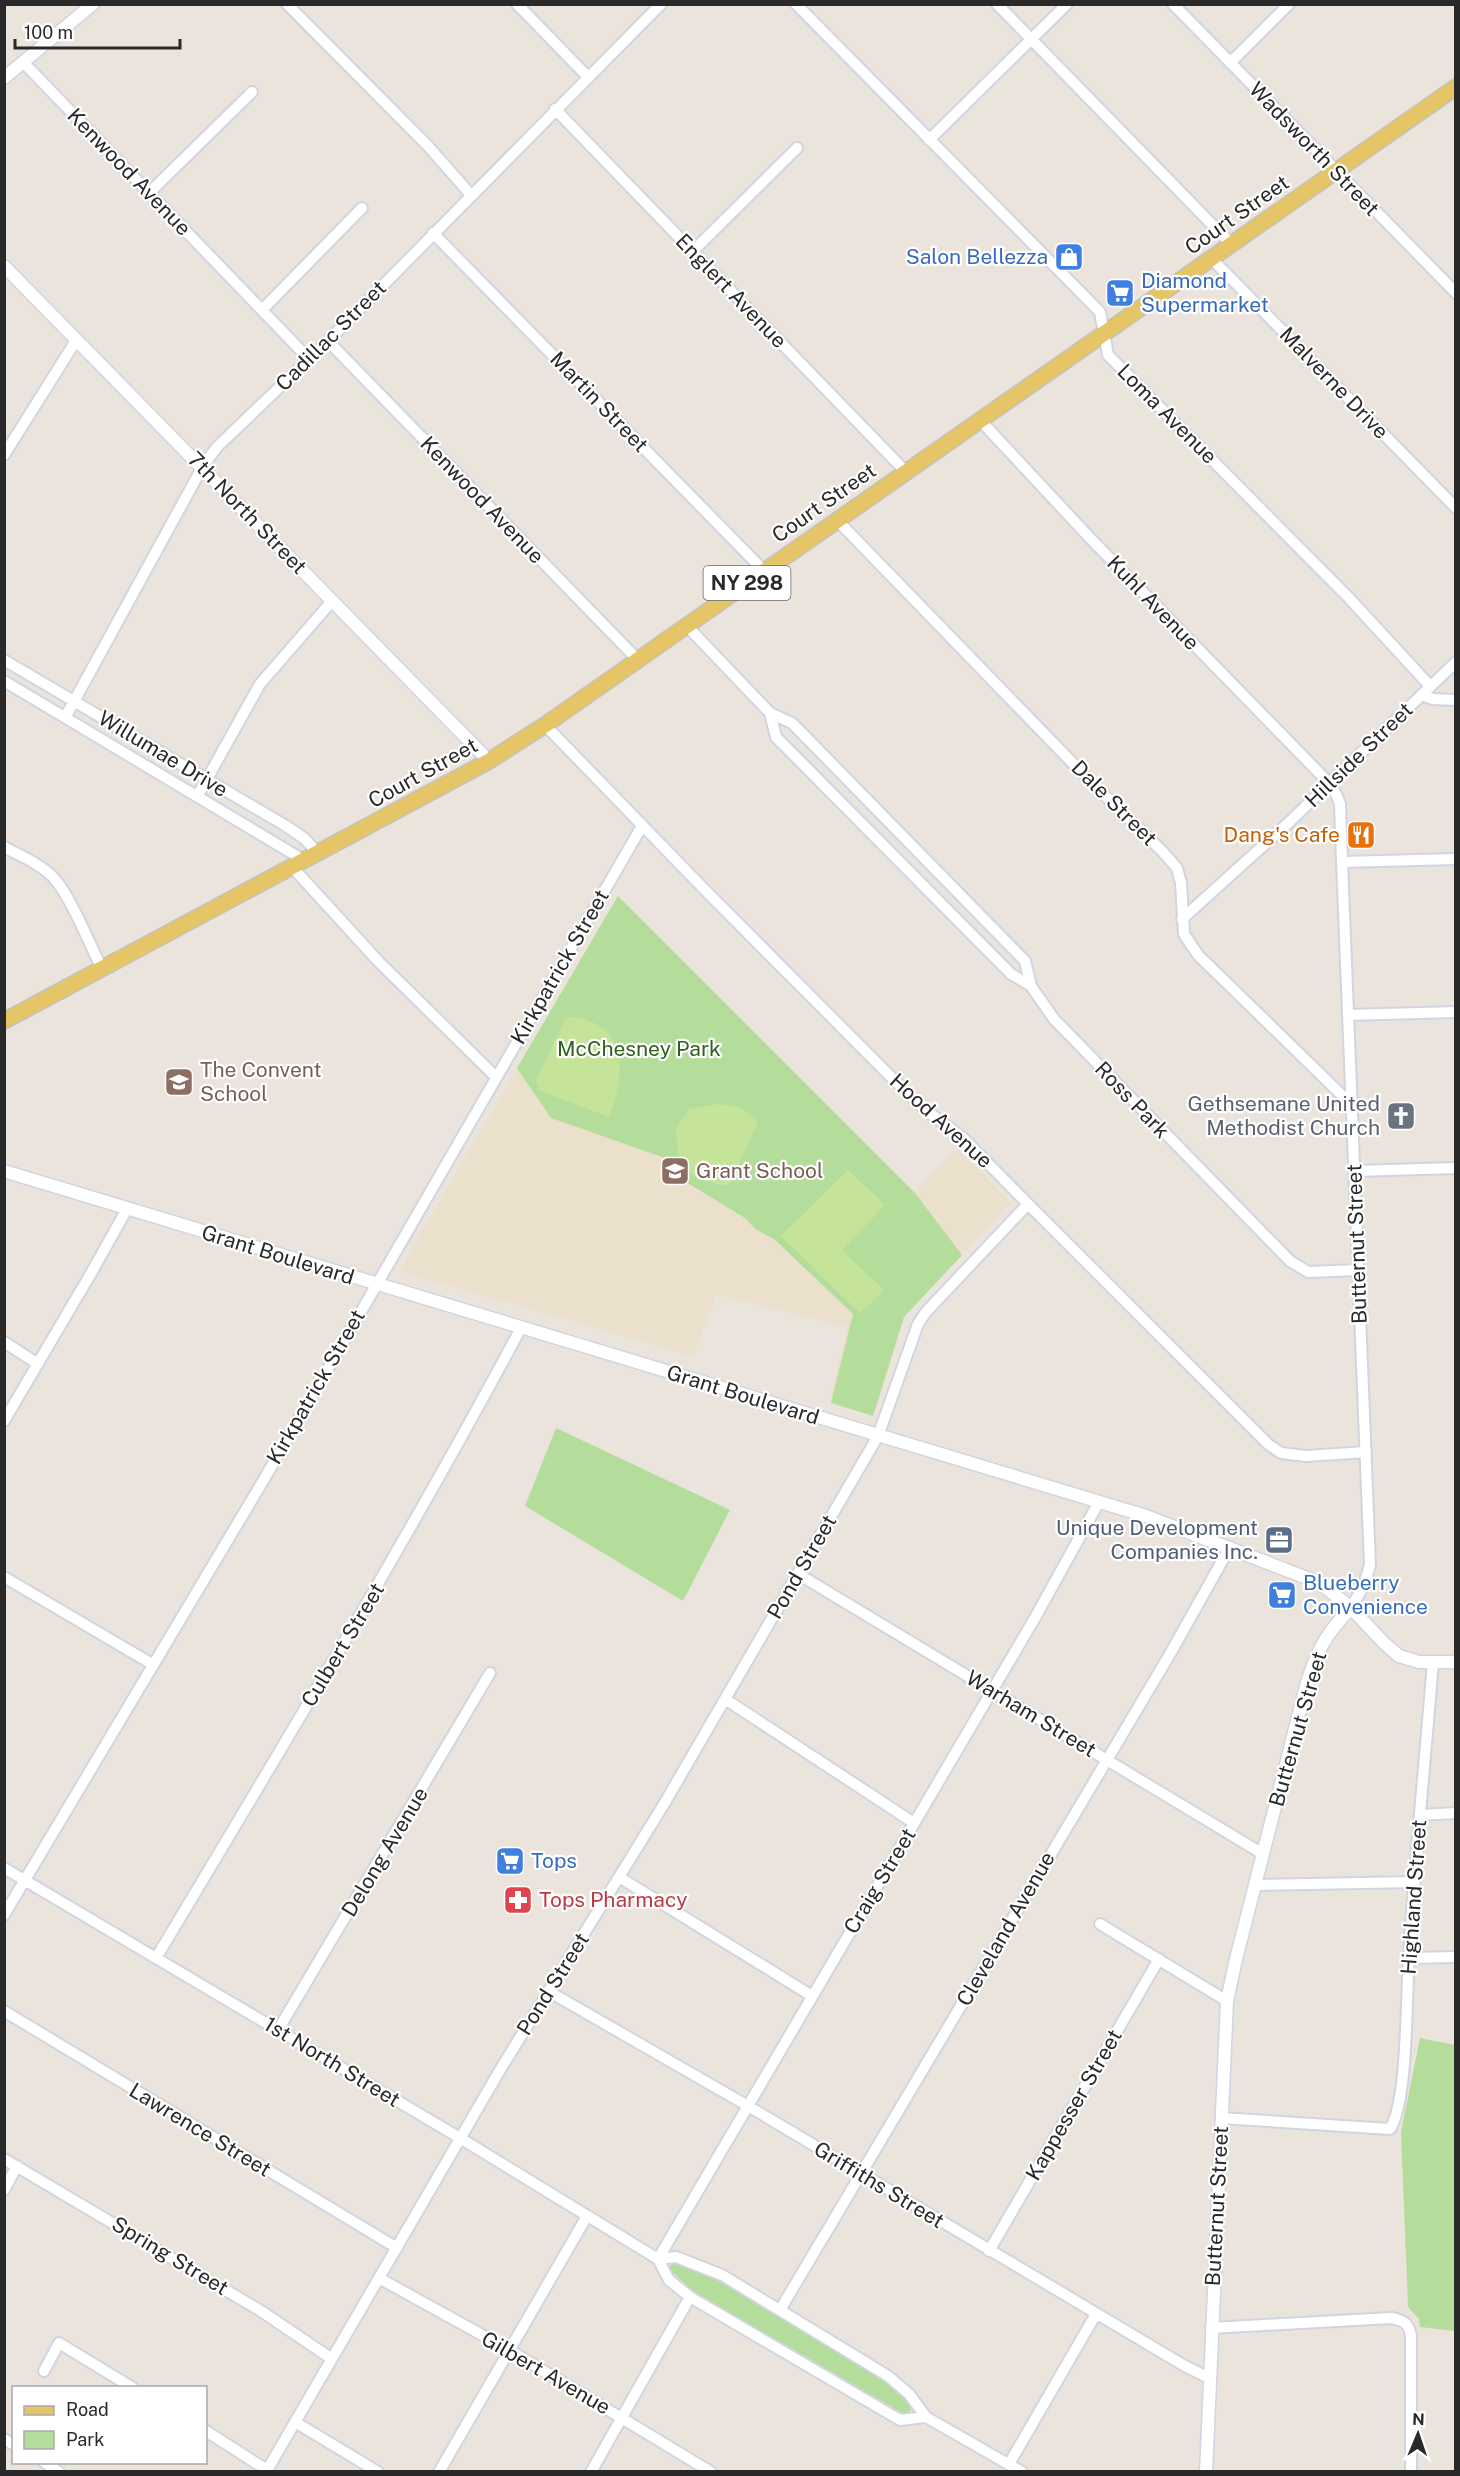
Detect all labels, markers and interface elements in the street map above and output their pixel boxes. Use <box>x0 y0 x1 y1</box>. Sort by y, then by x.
scale bar <box>15 12 180 50</box>
text: 100 m <box>24 22 73 43</box>
street label: Wadsworth Street <box>1244 76 1385 221</box>
street label: Kenwood Avenue <box>62 103 196 240</box>
street label: Court Street <box>1180 170 1293 260</box>
street label: Englert Avenue <box>671 228 792 353</box>
shop icon: Salon Bellezza <box>1053 241 1085 273</box>
place label: Salon Bellezza <box>906 244 1048 269</box>
place label: Diamond Supermarket <box>1141 268 1269 317</box>
street label: Cadillac Street <box>270 275 391 396</box>
supermarket icon: Diamond Supermarket <box>1104 277 1136 309</box>
street label: Malverne Drive <box>1275 322 1394 444</box>
street label: Martin Street <box>545 346 654 457</box>
street label: Loma Avenue <box>1112 359 1222 469</box>
street label: Kenwood Avenue <box>415 431 549 568</box>
street label: 7th North Street <box>183 446 312 579</box>
street label: Court Street <box>767 458 880 548</box>
street label: Kuhl Avenue <box>1102 550 1205 655</box>
road number: NY 298 <box>704 566 790 600</box>
street label: Hillside Street <box>1300 697 1418 812</box>
street label: Willumae Drive <box>94 705 233 802</box>
street label: Court Street <box>364 732 482 813</box>
street label: Dale Street <box>1067 755 1162 850</box>
restaurant icon: Dang's Cafe <box>1345 819 1377 851</box>
place label: Dang's Cafe <box>1224 822 1340 847</box>
street label: Kirkpatrick Street <box>505 885 614 1048</box>
park label: McChesney Park <box>557 1036 721 1061</box>
street label: Ross Park <box>1090 1056 1175 1143</box>
place label: The Convent School <box>200 1057 322 1106</box>
school or university icon: The Convent School <box>163 1066 195 1098</box>
street label: Hood Avenue <box>885 1068 998 1173</box>
place label: Gethsemane United Methodist Church <box>1187 1091 1380 1140</box>
church icon: Gethsemane United Methodist Church <box>1385 1100 1417 1132</box>
school or university icon: Grant School <box>659 1155 691 1187</box>
place label: Grant School <box>696 1158 823 1183</box>
street label: Butternut Street <box>1341 1163 1372 1325</box>
street label: Grant Boulevard <box>199 1219 357 1290</box>
street label: Kirkpatrick Street <box>261 1305 370 1468</box>
street label: Grant Boulevard <box>664 1359 822 1430</box>
street label: Pond Street <box>762 1510 841 1623</box>
place label: Unique Development Companies Inc. <box>1056 1515 1258 1564</box>
office icon: Unique Development Companies Inc. <box>1263 1524 1295 1556</box>
place label: Blueberry Convenience <box>1303 1570 1428 1619</box>
street label: Culbert Street <box>296 1578 389 1711</box>
supermarket icon: Blueberry Convenience <box>1266 1579 1298 1611</box>
street label: Butternut Street <box>1263 1648 1332 1809</box>
street label: Warham Street <box>962 1665 1101 1762</box>
street label: Delong Avenue <box>336 1782 433 1921</box>
street label: Highland Street <box>1396 1819 1431 1975</box>
street label: Craig Street <box>838 1823 921 1938</box>
supermarket icon: Tops <box>494 1845 526 1877</box>
street label: Cleveland Avenue <box>951 1847 1060 2010</box>
place label: Tops <box>531 1848 577 1873</box>
pharmacy icon: Tops Pharmacy <box>502 1884 534 1916</box>
place label: Tops Pharmacy <box>539 1887 687 1912</box>
street label: Pond Street <box>511 1928 594 2040</box>
street label: 1st North Street <box>260 2011 405 2112</box>
street label: Kappesser Street <box>1020 2025 1127 2185</box>
street label: Lawrence Street <box>125 2077 276 2182</box>
street label: Butternut Street <box>1200 2125 1233 2287</box>
street label: Griffiths Street <box>810 2136 949 2233</box>
street label: Spring Street <box>107 2211 233 2300</box>
street label: Gilbert Avenue <box>477 2326 615 2420</box>
legend <box>12 2386 207 2464</box>
text: Road <box>66 2399 109 2420</box>
north arrow <box>1388 2404 1448 2464</box>
text: N <box>1412 2410 1425 2429</box>
text: Park <box>66 2429 104 2450</box>

